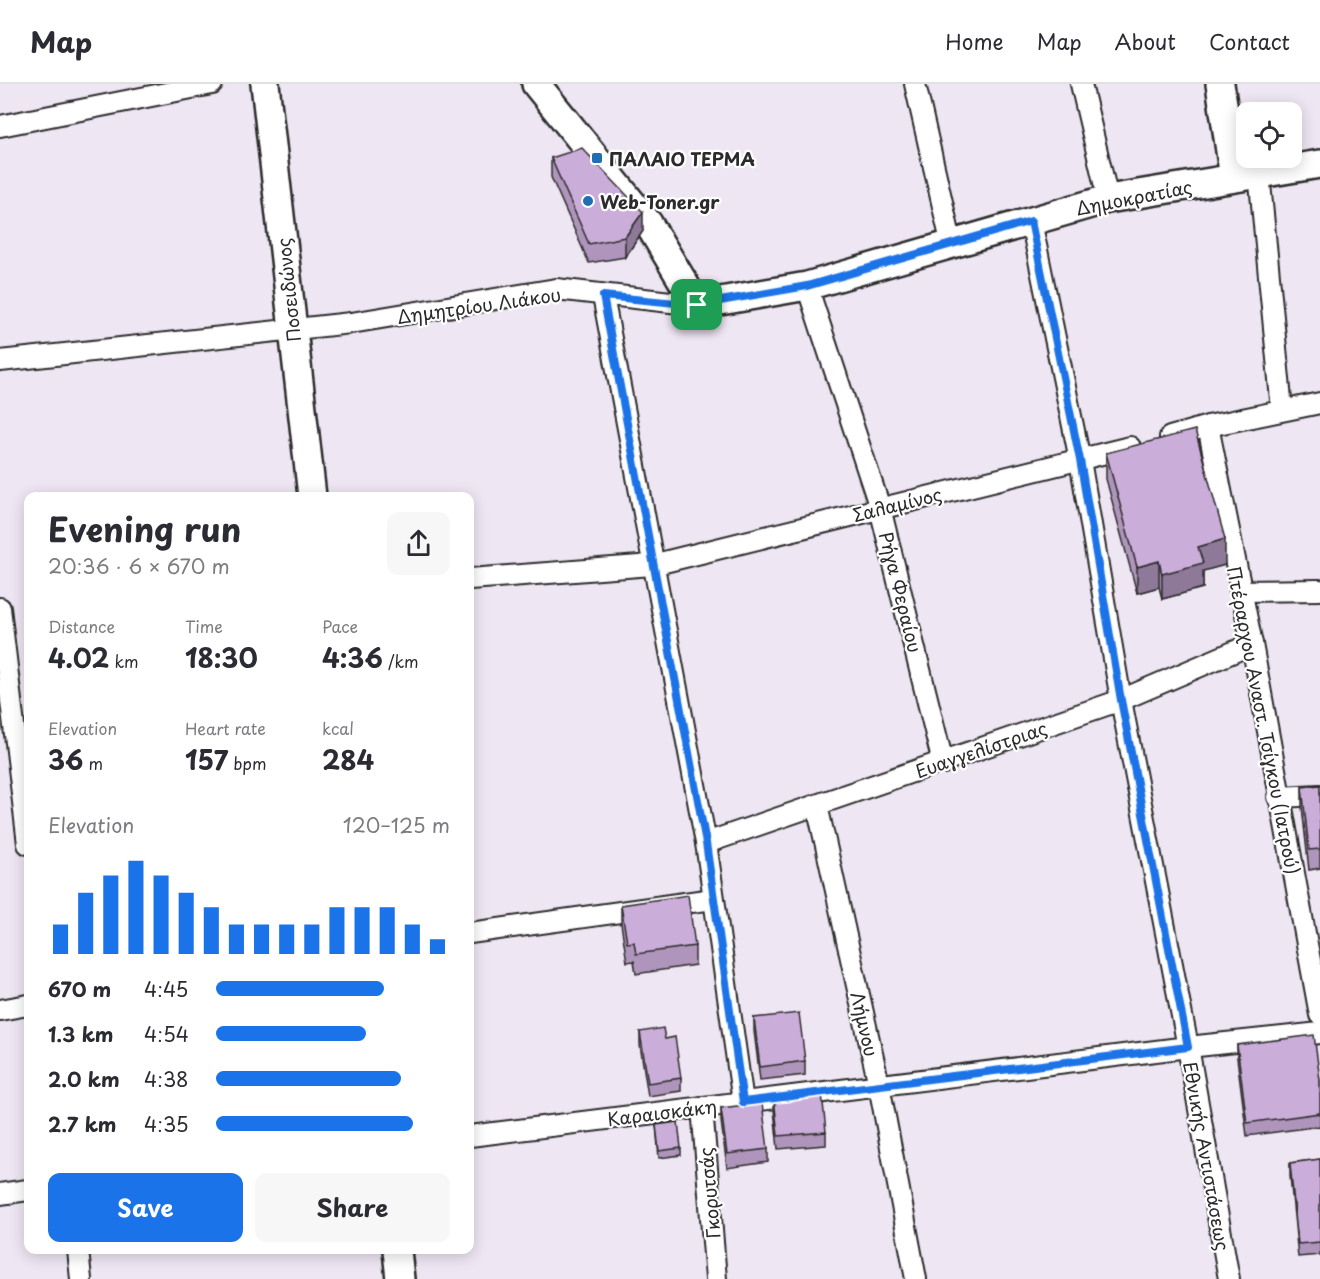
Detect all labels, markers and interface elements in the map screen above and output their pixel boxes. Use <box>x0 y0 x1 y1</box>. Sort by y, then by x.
text: Map <box>30 20 92 63</box>
text: Home <box>945 25 1004 57</box>
text: Map <box>1037 25 1082 57</box>
text: About <box>1115 25 1176 57</box>
text: Contact <box>1209 25 1290 57</box>
map controls <box>1236 102 1302 168</box>
button: locate <box>1236 102 1302 168</box>
place label: ΠΑΛΑΙΟ ΤΕΡΜΑ <box>609 145 755 172</box>
marker: ΠΑΛΑΙΟ ΤΕΡΜΑ <box>590 151 604 165</box>
street label: Δημοκρατίας <box>1074 173 1194 221</box>
place label: Web-Toner.gr <box>600 188 720 215</box>
marker: Web-Toner.gr <box>581 194 595 208</box>
street label: Ποσειδώνος <box>269 237 307 343</box>
pin <box>671 279 722 330</box>
street label: Δημητρίου Λιάκου <box>395 280 563 330</box>
icon: arrive <box>680 288 713 321</box>
street label: Σαλαμίνος <box>850 480 944 528</box>
text: Evening run <box>48 503 241 553</box>
button: share <box>387 512 450 575</box>
street label: Ρήγα Φεραίου <box>873 529 929 655</box>
text: 20:36 · 6 × 670 m <box>48 551 230 581</box>
street label: Πτέραρχου Αναστ. Τσίγκου (Ιατρού) <box>1221 563 1307 877</box>
text: Distance <box>48 614 115 638</box>
text: Time <box>185 614 223 638</box>
text: Pace <box>322 614 358 638</box>
text: 4.02 <box>48 638 109 677</box>
text: 18:30 <box>185 638 258 677</box>
text: 4:36 <box>322 638 383 677</box>
text: km <box>109 649 139 673</box>
text: /km <box>383 649 419 673</box>
street label: Ευαγγελίστριας <box>911 714 1051 784</box>
text: Elevation <box>48 716 117 740</box>
text: Heart rate <box>185 716 266 740</box>
text: kcal <box>322 716 354 740</box>
text: 36 <box>48 740 83 779</box>
text: 157 <box>185 740 228 779</box>
text: 284 <box>322 740 374 779</box>
text: m <box>83 751 103 775</box>
text: bpm <box>228 751 267 775</box>
text: Elevation <box>48 810 134 840</box>
text: 120–125 m <box>343 810 450 840</box>
text: 670 m <box>48 974 111 1004</box>
text: 4:45 <box>144 974 188 1004</box>
street label: Λήμνου <box>844 989 886 1059</box>
text: 1.3 km <box>48 1019 114 1049</box>
text: 4:54 <box>144 1019 189 1049</box>
street label: Εθνικής Αντιστάσεως <box>1177 1059 1237 1253</box>
text: 2.0 km <box>48 1064 120 1094</box>
text: 4:38 <box>144 1064 189 1094</box>
street label: Καραισκάκη <box>606 1092 718 1132</box>
text: 2.7 km <box>48 1109 116 1139</box>
text: 4:35 <box>144 1109 189 1139</box>
street label: Γκορυτσάς <box>692 1146 726 1240</box>
button: Save <box>48 1173 243 1242</box>
button: Share <box>255 1173 450 1242</box>

